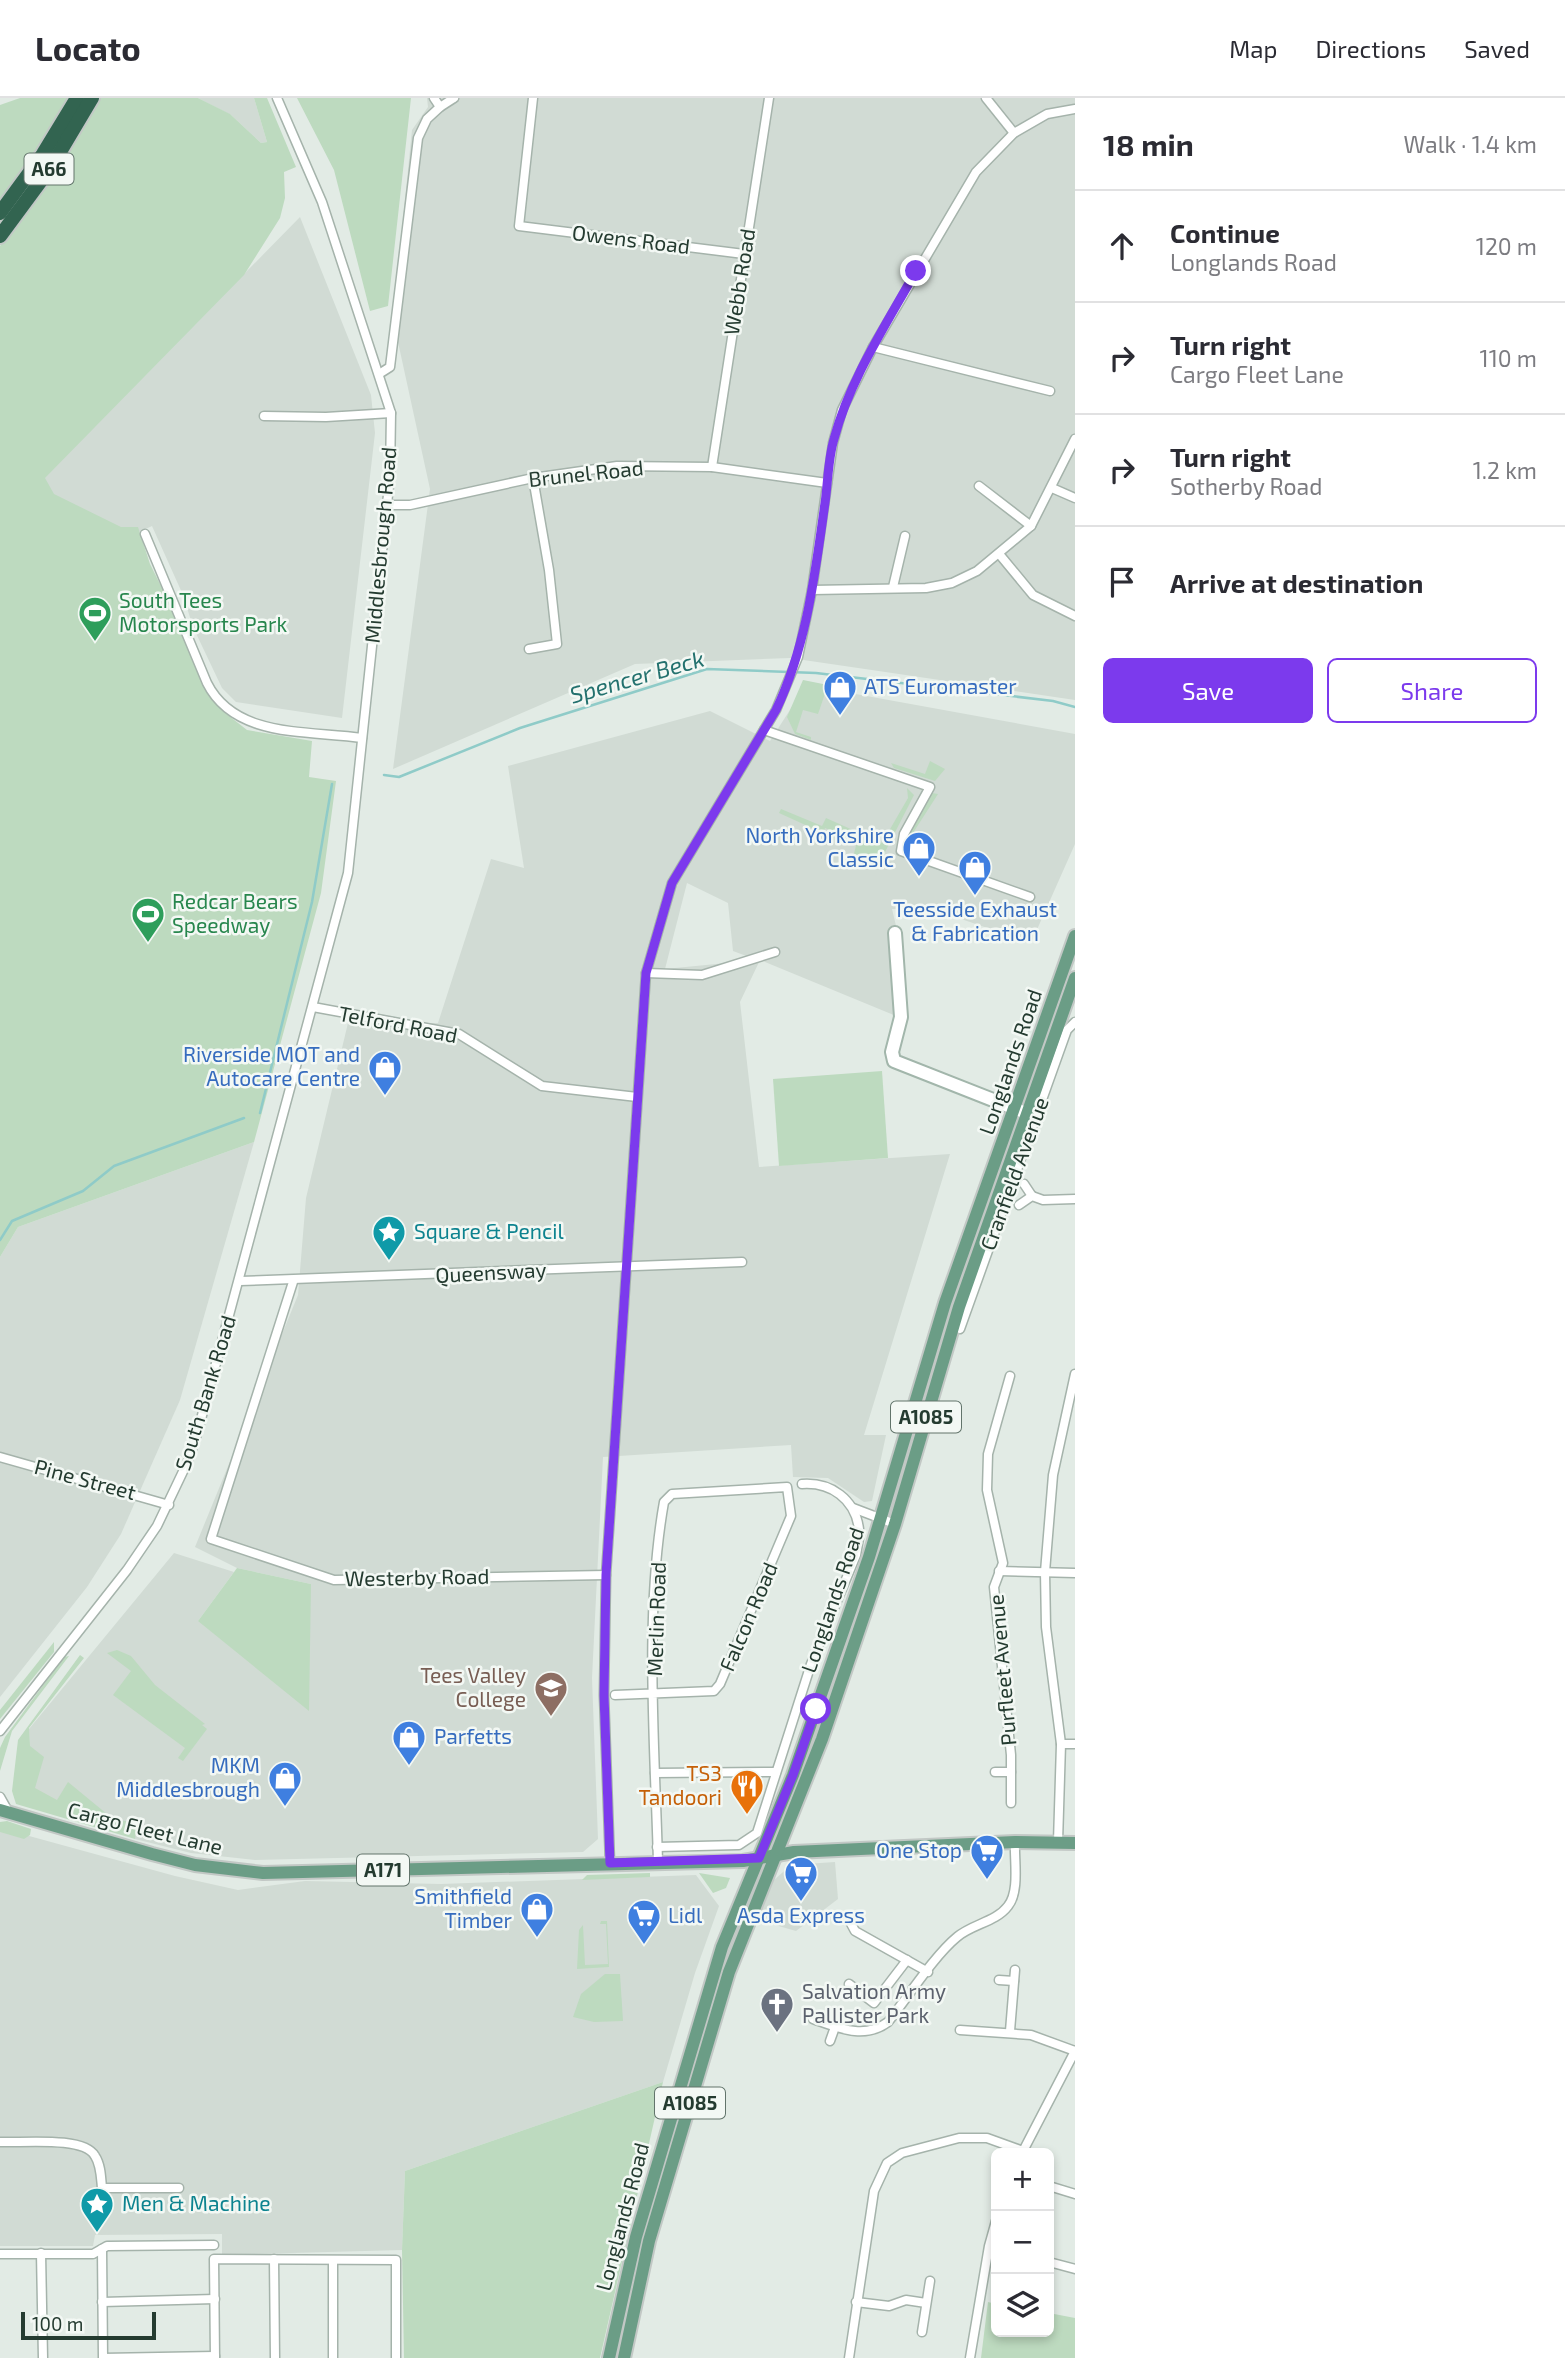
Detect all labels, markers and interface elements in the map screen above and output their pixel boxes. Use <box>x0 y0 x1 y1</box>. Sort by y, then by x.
text: Locato <box>35 28 141 68</box>
text: Map <box>1229 34 1277 63</box>
text: Directions <box>1315 34 1426 63</box>
text: Saved <box>1464 34 1530 63</box>
text: 18 min <box>1103 126 1194 162</box>
text: Walk · 1.4 km <box>1404 130 1537 158</box>
road number: A66 <box>24 153 74 184</box>
text: Continue <box>1170 217 1280 248</box>
street label: Owens Road <box>571 219 691 258</box>
street label: Webb Road <box>718 227 759 337</box>
icon: ahead <box>1103 227 1141 265</box>
text: 120 m <box>1476 232 1537 260</box>
text: Longlands Road <box>1170 248 1337 276</box>
route end <box>900 255 931 286</box>
text: Turn right <box>1170 329 1291 360</box>
icon: right <box>1103 339 1141 377</box>
text: 110 m <box>1480 344 1537 372</box>
text: Cargo Fleet Lane <box>1170 360 1344 388</box>
text: Turn right <box>1170 441 1291 472</box>
street label: Middlesbrough Road <box>358 446 401 644</box>
icon: right <box>1103 451 1141 489</box>
street label: Brunel Road <box>527 454 645 491</box>
text: 1.2 km <box>1473 456 1537 484</box>
text: Sotherby Road <box>1170 472 1322 500</box>
icon: arrive <box>1103 563 1141 601</box>
text: Arrive at destination <box>1170 567 1423 598</box>
place label: South Tees Motorsports Park <box>119 587 287 636</box>
sports icon: South Tees Motorsports Park <box>76 594 114 643</box>
water label: Spencer Beck <box>566 643 707 709</box>
button: Save <box>1103 658 1313 723</box>
button: Share <box>1327 658 1537 723</box>
shop icon: ATS Euromaster <box>821 668 859 717</box>
place label: ATS Euromaster <box>864 673 1017 698</box>
place label: North Yorkshire Classic <box>745 822 894 871</box>
shop icon: North Yorkshire Classic <box>900 829 938 878</box>
shop icon: Teesside Exhaust & Fabrication <box>956 848 994 897</box>
place label: Redcar Bears Speedway <box>172 888 298 937</box>
sports icon: Redcar Bears Speedway <box>129 895 167 944</box>
place label: Teesside Exhaust & Fabrication <box>893 896 1057 945</box>
street label: Longlands Road <box>973 985 1046 1138</box>
street label: Telford Road <box>337 1000 460 1047</box>
place label: Riverside MOT and Autocare Centre <box>183 1041 360 1090</box>
shop icon: Riverside MOT and Autocare Centre <box>366 1048 404 1097</box>
street label: Cranfield Avenue <box>974 1094 1053 1253</box>
place icon: Square & Pencil <box>370 1213 408 1262</box>
place label: Square & Pencil <box>414 1218 564 1243</box>
street label: Queensway <box>435 1256 547 1288</box>
street label: South Bank Road <box>169 1312 240 1473</box>
road number: A1085 <box>891 1401 961 1432</box>
street label: Pine Street <box>32 1453 139 1504</box>
street label: Longlands Road <box>795 1523 868 1676</box>
street label: Falcon Road <box>713 1558 782 1675</box>
street label: Merlin Road <box>641 1561 670 1677</box>
street label: Westerby Road <box>344 1563 490 1590</box>
street label: Purfleet Avenue <box>982 1593 1021 1747</box>
place label: Tees Valley College <box>420 1662 526 1711</box>
school or university icon: Tees Valley College <box>532 1669 570 1718</box>
route start <box>800 1693 831 1724</box>
shop icon: Parfetts <box>390 1718 428 1767</box>
place label: Parfetts <box>434 1723 512 1748</box>
place label: MKM Middlesbrough <box>116 1752 260 1801</box>
shop icon: MKM Middlesbrough <box>266 1759 304 1808</box>
place label: TS3 Tandoori <box>639 1760 722 1809</box>
restaurant icon: TS3 Tandoori <box>728 1767 766 1816</box>
street label: Cargo Fleet Lane <box>65 1796 225 1859</box>
supermarket icon: One Stop <box>968 1832 1006 1881</box>
place label: One Stop <box>876 1837 962 1862</box>
road number: A171 <box>357 1854 409 1886</box>
supermarket icon: Asda Express <box>782 1854 820 1903</box>
place label: Smithfield Timber <box>414 1883 513 1932</box>
shop icon: Smithfield Timber <box>518 1890 556 1939</box>
supermarket icon: Lidl <box>625 1897 663 1946</box>
place label: Lidl <box>668 1902 703 1927</box>
place label: Asda Express <box>737 1902 865 1927</box>
place label: Salvation Army Pallister Park <box>802 1978 946 2027</box>
church icon: Salvation Army Pallister Park <box>758 1985 796 2034</box>
road number: A1085 <box>655 2088 725 2119</box>
street label: Longlands Road <box>590 2140 653 2293</box>
map controls <box>991 2148 1054 2337</box>
button: + <box>991 2148 1054 2211</box>
place icon: Men & Machine <box>78 2185 116 2234</box>
place label: Men & Machine <box>122 2190 271 2215</box>
button: − <box>991 2211 1054 2274</box>
button: layers <box>991 2274 1054 2337</box>
scale bar <box>21 2309 156 2341</box>
text: 100 m <box>32 2312 83 2335</box>

